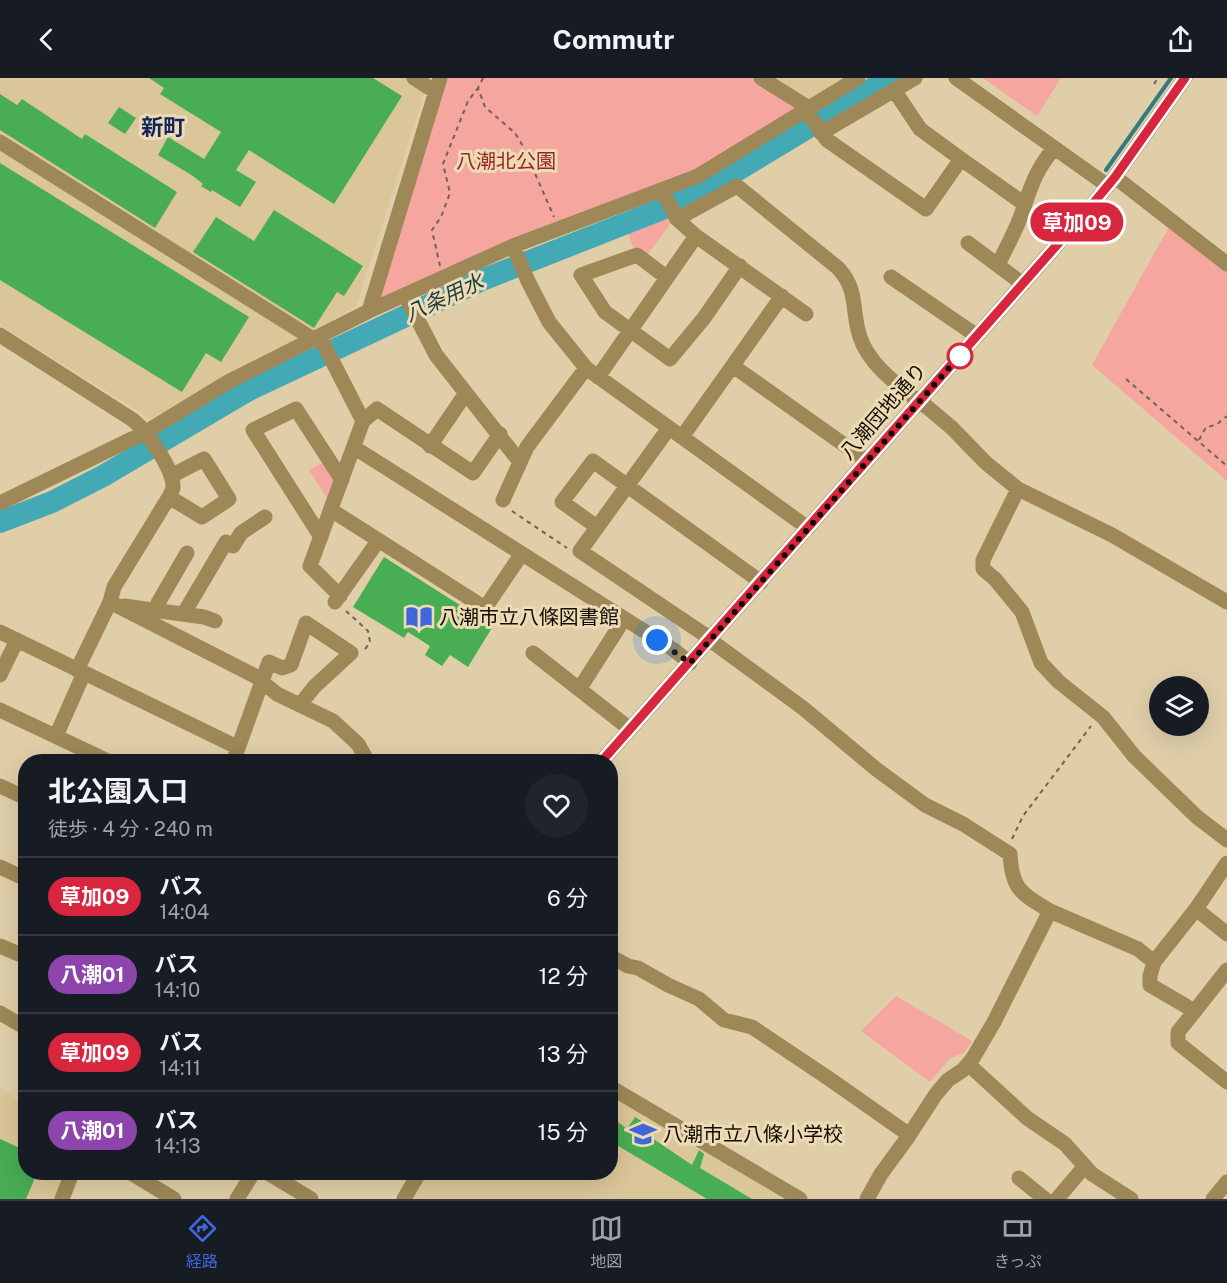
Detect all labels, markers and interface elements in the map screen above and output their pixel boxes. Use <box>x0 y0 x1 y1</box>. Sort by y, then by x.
icon: back <box>30 23 63 56</box>
text: Commutr <box>553 23 674 55</box>
icon: share <box>1164 23 1197 56</box>
district label: 新町 <box>141 114 185 140</box>
park label: 八潮北公園 <box>456 149 556 173</box>
line badge: 草加09 <box>1035 202 1119 242</box>
text: 草加09 <box>1042 210 1112 235</box>
water label: 八条用水 <box>400 268 489 327</box>
unlabelled marker <box>947 343 973 369</box>
street label: 八潮団地通り <box>835 358 931 464</box>
library icon: 八潮市立八條図書館 <box>404 602 434 632</box>
place label: 八潮市立八條図書館 <box>439 605 619 629</box>
your location <box>642 625 672 655</box>
map controls <box>1149 676 1209 736</box>
button: layers <box>1149 676 1209 736</box>
text: 北公園入口 <box>48 774 188 807</box>
button: heart <box>525 774 588 837</box>
text: 徒歩 · 4 分 · 240 m <box>48 817 213 841</box>
text: バス <box>159 873 203 899</box>
text: 草加09 <box>60 884 129 909</box>
text: 6 分 <box>547 885 588 911</box>
text: 14:04 <box>159 900 209 924</box>
text: バス <box>155 951 199 977</box>
text: 八潮01 <box>60 962 125 987</box>
text: 12 分 <box>539 963 588 989</box>
text: 14:10 <box>155 978 200 1002</box>
text: バス <box>159 1029 203 1055</box>
text: 草加09 <box>60 1040 129 1065</box>
text: 13 分 <box>538 1041 588 1067</box>
text: 14:11 <box>159 1056 201 1080</box>
text: バス <box>155 1107 199 1133</box>
text: 八潮01 <box>60 1118 125 1143</box>
text: 15 分 <box>538 1119 588 1145</box>
school or university icon: 八潮市立八條小学校 <box>628 1119 658 1149</box>
place label: 八潮市立八條小学校 <box>663 1122 843 1146</box>
text: 14:13 <box>155 1134 201 1158</box>
tab: 経路 <box>186 1212 219 1272</box>
tab: 地図 <box>590 1212 623 1272</box>
tab: きっぷ <box>994 1212 1041 1272</box>

